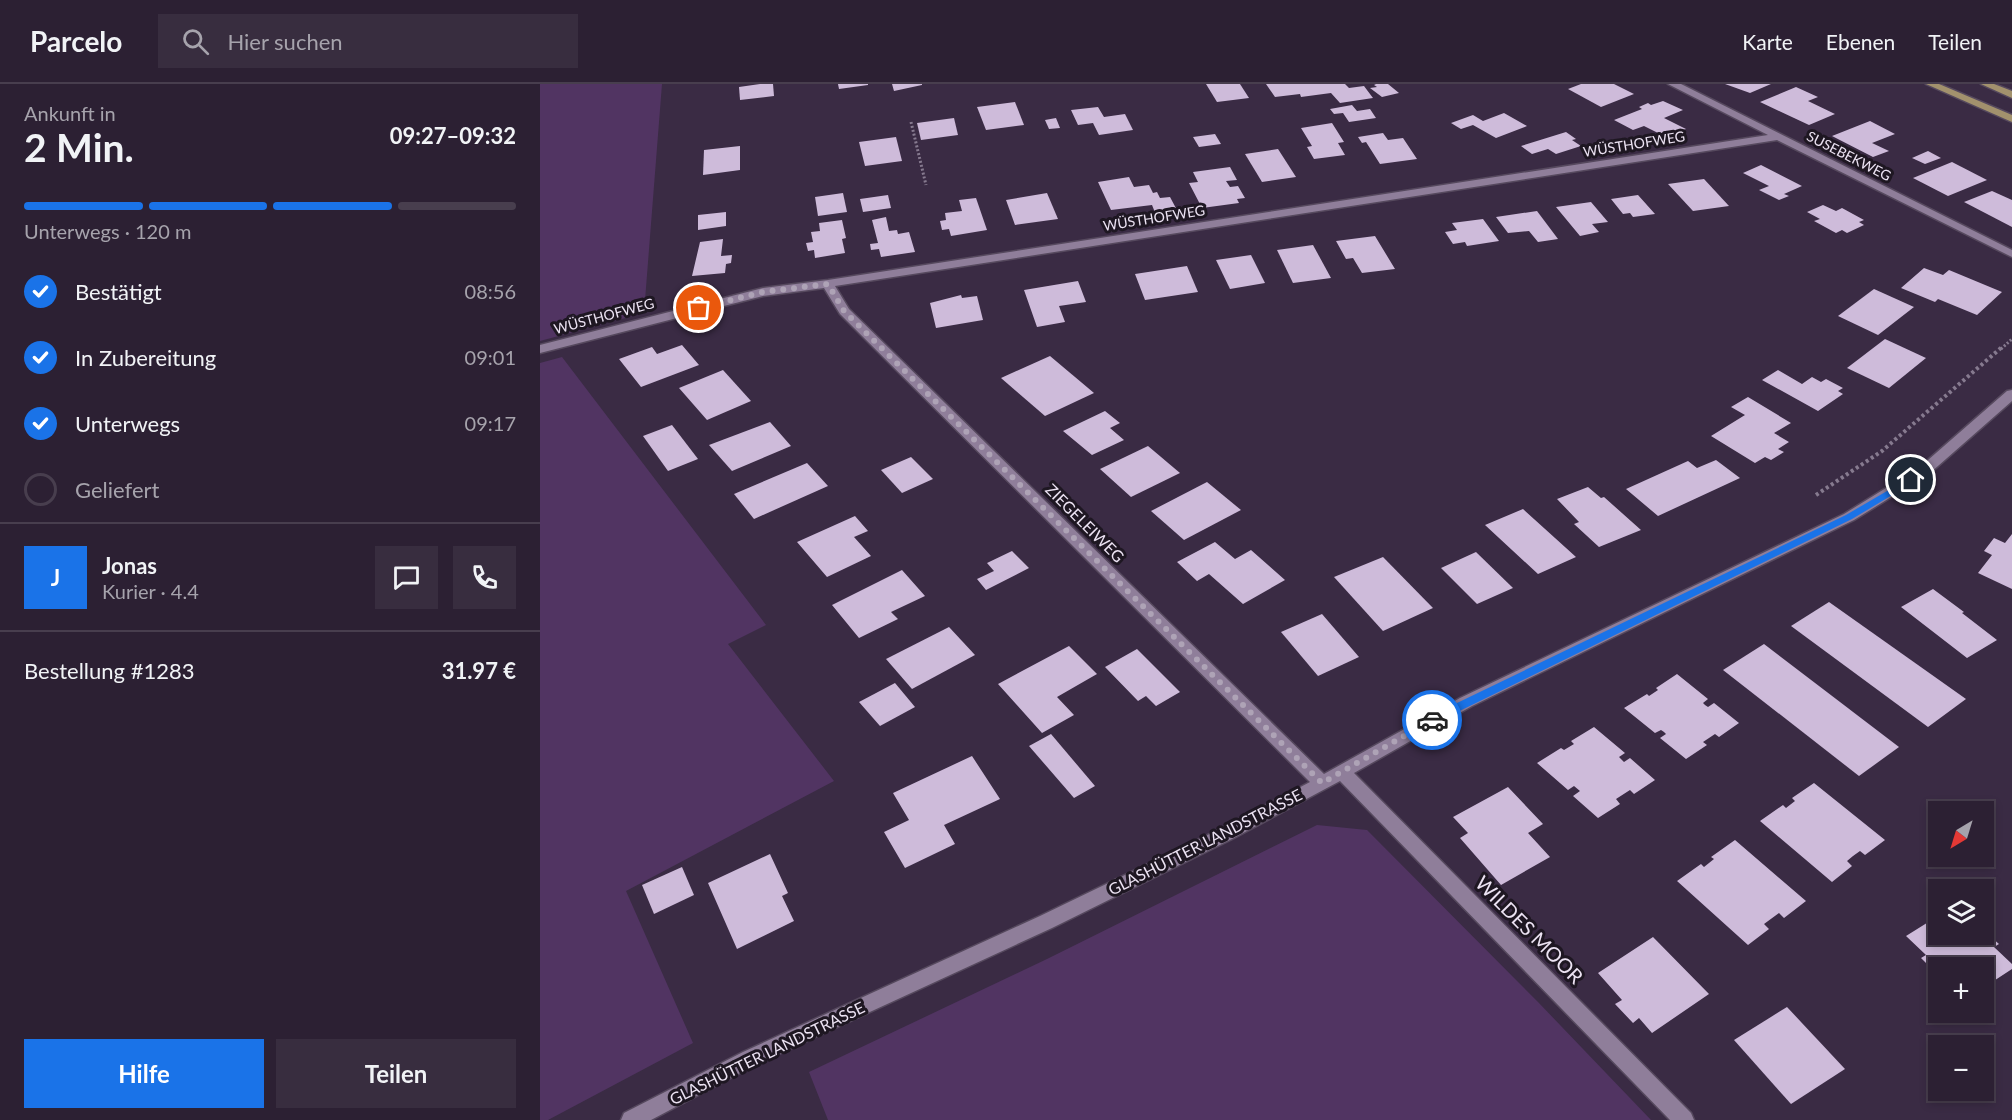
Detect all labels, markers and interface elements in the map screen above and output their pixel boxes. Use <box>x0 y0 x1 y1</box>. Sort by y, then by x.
search box <box>158 14 578 68</box>
text: Parcelo <box>30 24 122 58</box>
icon: search <box>179 25 212 58</box>
text: Hier suchen <box>227 28 343 55</box>
text: Karte <box>1742 29 1793 54</box>
text: Ebenen <box>1826 29 1895 54</box>
text: Teilen <box>1928 29 1982 54</box>
text: Ankunft in <box>24 101 116 125</box>
text: 09:27–09:32 <box>390 122 516 149</box>
text: 2 Min. <box>24 124 134 170</box>
street label: WÜSTHOFWEG <box>1582 127 1686 160</box>
street label: SUSEBEKWEG <box>1804 127 1894 184</box>
street label: WÜSTHOFWEG <box>1102 201 1206 234</box>
text: Unterwegs · 120 m <box>24 219 191 243</box>
icon: check <box>24 275 57 308</box>
text: Bestätigt <box>75 278 162 305</box>
text: 08:56 <box>465 279 516 303</box>
pin <box>673 282 724 333</box>
icon: bag <box>682 291 715 324</box>
street label: WÜSTHOFWEG <box>552 294 656 337</box>
icon: check <box>24 341 57 374</box>
text: In Zubereitung <box>75 344 216 371</box>
text: 09:01 <box>465 345 516 369</box>
icon: check <box>24 407 57 440</box>
text: Unterwegs <box>75 410 180 437</box>
text: 09:17 <box>465 411 516 435</box>
pin <box>1885 454 1936 505</box>
icon: home <box>1894 463 1927 496</box>
text: Geliefert <box>75 476 159 503</box>
street label: ZIEGELEIWEG <box>1042 479 1129 566</box>
button: chat <box>375 546 438 609</box>
button: phone <box>453 546 516 609</box>
text: Jonas <box>102 552 157 579</box>
text: J <box>51 564 60 591</box>
text: Kurier · 4.4 <box>102 579 199 603</box>
text: Bestellung #1283 <box>24 657 194 684</box>
text: 31.97 € <box>442 657 516 684</box>
courier <box>1402 690 1462 750</box>
icon: car <box>1416 704 1449 737</box>
street label: GLASHÜTTER LANDSTRASSE <box>1105 784 1305 899</box>
north arrow <box>1928 801 1994 867</box>
map controls <box>1928 801 1994 1101</box>
street label: WILDES MOOR <box>1471 870 1589 988</box>
button: layers <box>1928 879 1994 945</box>
button: + <box>1928 957 1994 1023</box>
street label: GLASHÜTTER LANDSTRASSE <box>666 997 867 1108</box>
button: − <box>1928 1035 1994 1101</box>
button: Hilfe <box>24 1039 264 1108</box>
button: Teilen <box>276 1039 516 1108</box>

